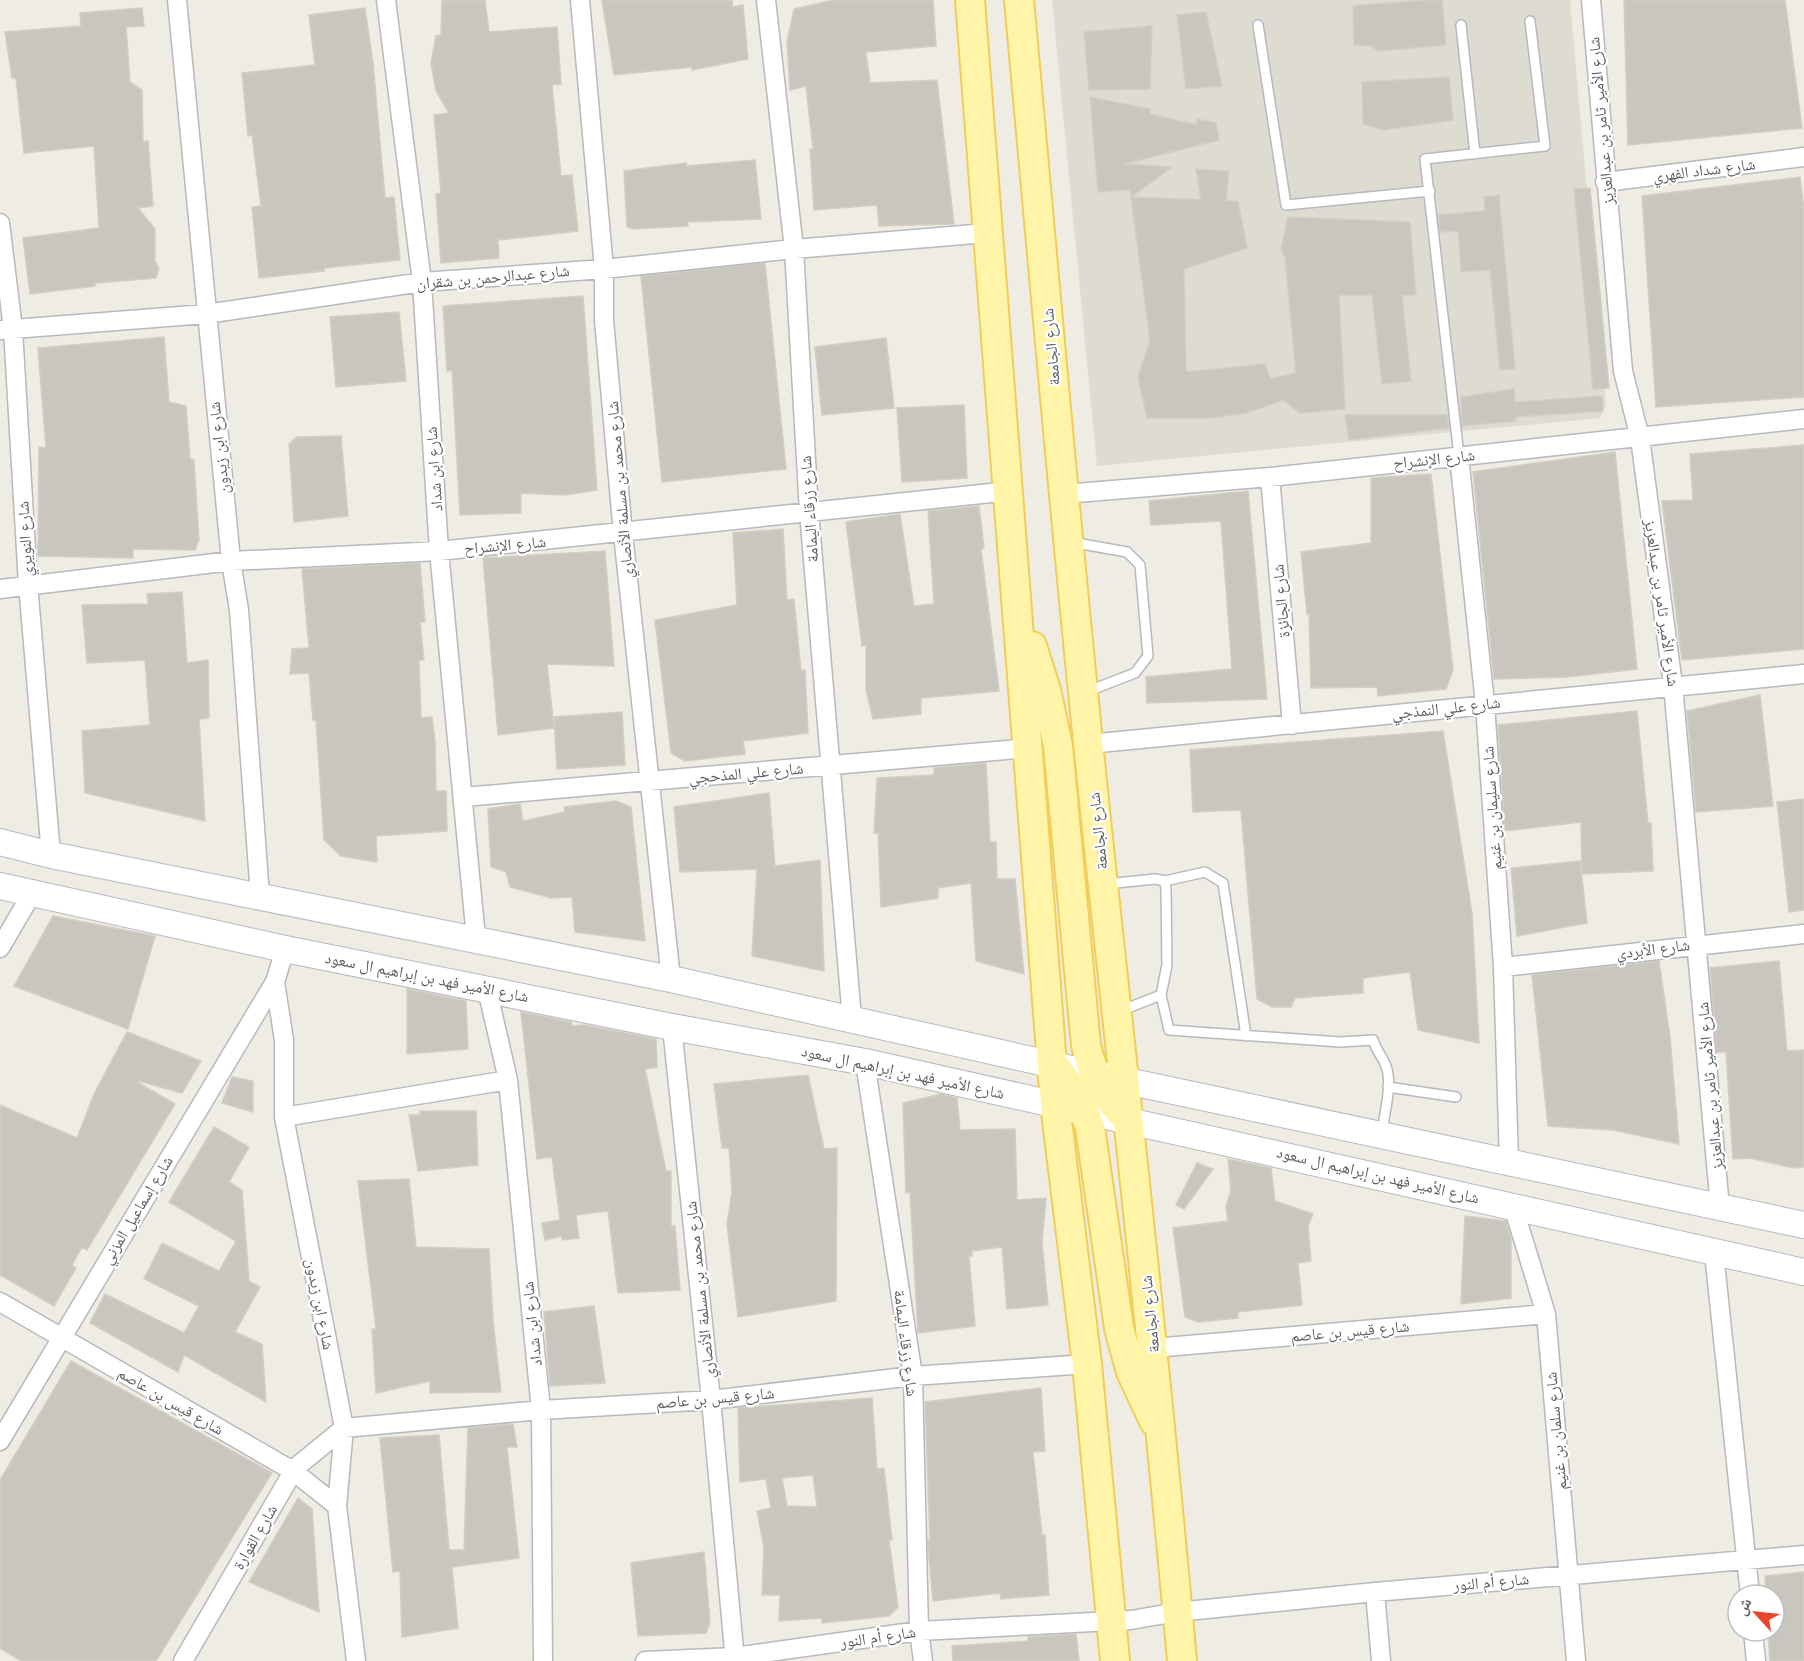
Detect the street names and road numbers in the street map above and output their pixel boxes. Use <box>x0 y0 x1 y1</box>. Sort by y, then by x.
street label: شارع الأمير ثامر بن عبدالعزيز <box>1583 36 1619 207</box>
street label: شارع شداد الفهري <box>1651 153 1757 189</box>
street label: شارع عبدالرحمن بن شقران <box>416 260 570 294</box>
street label: شارع الجامعة <box>1037 307 1065 387</box>
street label: شارع محمد بن مسلمة الأنصاري <box>602 400 640 580</box>
street label: شارع ابن زيدون <box>204 401 234 495</box>
street label: شارع ابن شداد <box>421 426 447 512</box>
street label: شارع الإنشراح <box>1392 444 1476 474</box>
street label: شارع زرقاء اليمامة <box>795 455 823 563</box>
street label: شارع النويري <box>13 500 40 577</box>
street label: شارع الأمير ثامر بن عبدالعزيز <box>1640 517 1684 688</box>
street label: شارع الإنشراح <box>463 531 547 559</box>
street label: شارع الجائزة <box>1267 563 1295 639</box>
street label: شارع علي النمذجي <box>1391 692 1502 726</box>
street label: شارع سليمان بن غنيم <box>1477 745 1507 871</box>
street label: شارع علي المذحجي <box>688 758 804 791</box>
street label: شارع الجامعة <box>1083 791 1113 871</box>
street label: شارع الأبردي <box>1615 934 1691 966</box>
street label: شارع الأمير فهد بن إبراهيم ال سعود <box>323 947 531 1007</box>
street label: شارع الأمير ثامر بن عبدالعزيز <box>1692 1001 1728 1172</box>
street label: شارع الأمير فهد بن إبراهيم ال سعود <box>800 1040 1006 1104</box>
street label: شارع الأمير فهد بن إبراهيم ال سعود <box>1275 1141 1481 1209</box>
street label: شارع إسماعيل المزني <box>96 1152 179 1269</box>
street label: شارع محمد بن مسلمة الأنصاري <box>680 1200 722 1380</box>
street label: شارع ابن زيدون <box>301 1257 339 1351</box>
street label: شارع الجامعة <box>1135 1274 1165 1354</box>
street label: شارع ابن شداد <box>517 1281 547 1367</box>
street label: شارع زرقاء اليمامة <box>889 1289 923 1397</box>
street label: شارع قيس بن عاصم <box>1290 1315 1410 1347</box>
street label: شارع قيس بن عاصم <box>114 1362 228 1440</box>
street label: شارع سلمان بن غنيم <box>1540 1371 1572 1491</box>
street label: شارع قيس بن عاصم <box>655 1382 775 1414</box>
street label: شارع القوارة <box>228 1501 282 1573</box>
street label: شارع أم النور <box>1451 1568 1530 1596</box>
street label: شارع أم النور <box>838 1621 917 1653</box>

